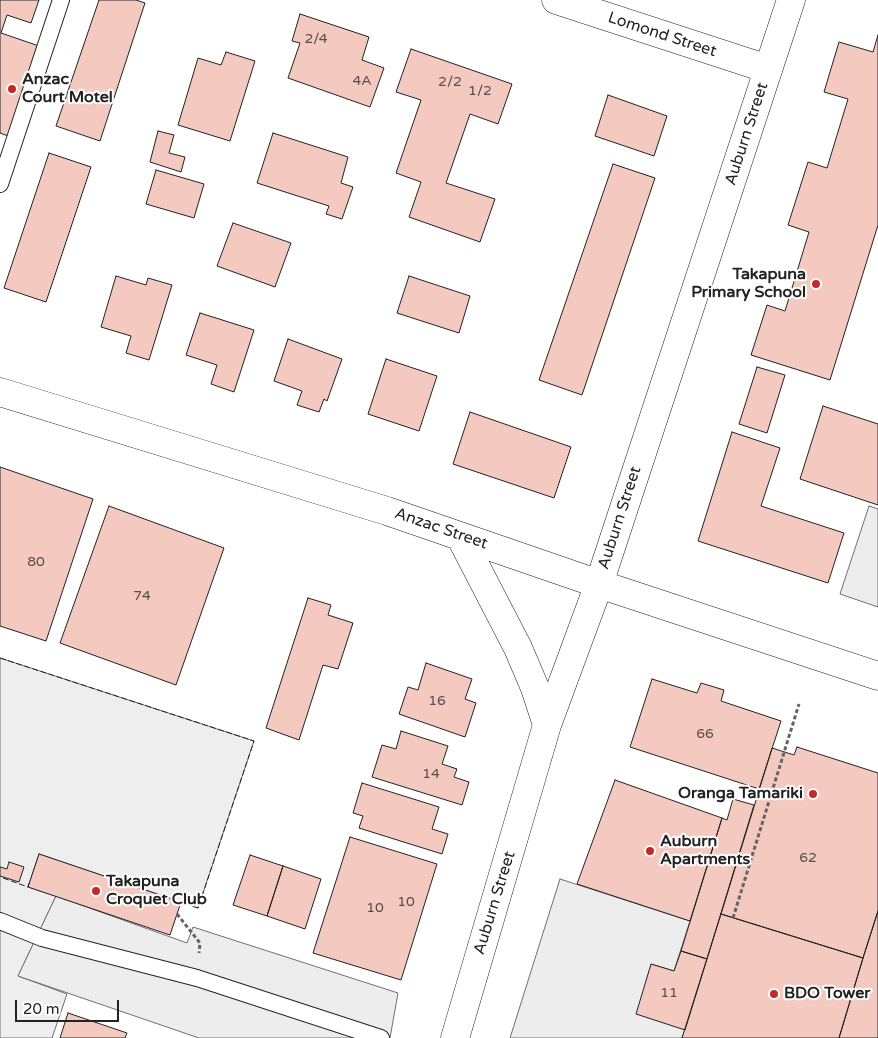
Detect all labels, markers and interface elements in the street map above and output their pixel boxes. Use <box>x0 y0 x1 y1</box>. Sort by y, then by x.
street label: Lomond Street <box>605 8 719 62</box>
house number: 2/4 <box>305 31 327 47</box>
place label: Anzac Court Motel <box>22 70 113 108</box>
house number: 4A <box>352 73 372 89</box>
house number: 2/2 <box>438 74 462 90</box>
street label: Auburn Street <box>721 80 773 188</box>
marker: Anzac Court Motel <box>6 83 18 95</box>
house number: 1/2 <box>468 83 492 99</box>
place label: Takapuna Primary School <box>691 265 806 303</box>
marker: Takapuna Primary School <box>810 278 822 290</box>
street label: Auburn Street <box>594 464 646 572</box>
street label: Anzac Street <box>392 504 490 554</box>
house number: 80 <box>27 554 45 570</box>
house number: 74 <box>133 588 151 604</box>
house number: 16 <box>428 693 446 709</box>
house number: 66 <box>696 726 714 742</box>
house number: 14 <box>422 766 440 782</box>
place label: Oranga Tamariki <box>678 784 803 804</box>
marker: Oranga Tamariki <box>807 788 819 800</box>
place label: Auburn Apartments <box>660 832 750 870</box>
marker: Auburn Apartments <box>644 845 656 857</box>
street label: Auburn Street <box>470 849 520 957</box>
house number: 62 <box>799 850 817 866</box>
place label: Takapuna Croquet Club <box>106 872 207 910</box>
marker: Takapuna Croquet Club <box>90 885 102 897</box>
house number: 10 <box>397 894 415 910</box>
house number: 10 <box>366 900 384 916</box>
place label: BDO Tower <box>784 984 870 1004</box>
house number: 11 <box>660 985 678 1001</box>
marker: BDO Tower <box>768 988 780 1000</box>
scale bar <box>18 990 121 1022</box>
text: 20 m <box>23 1000 60 1018</box>

